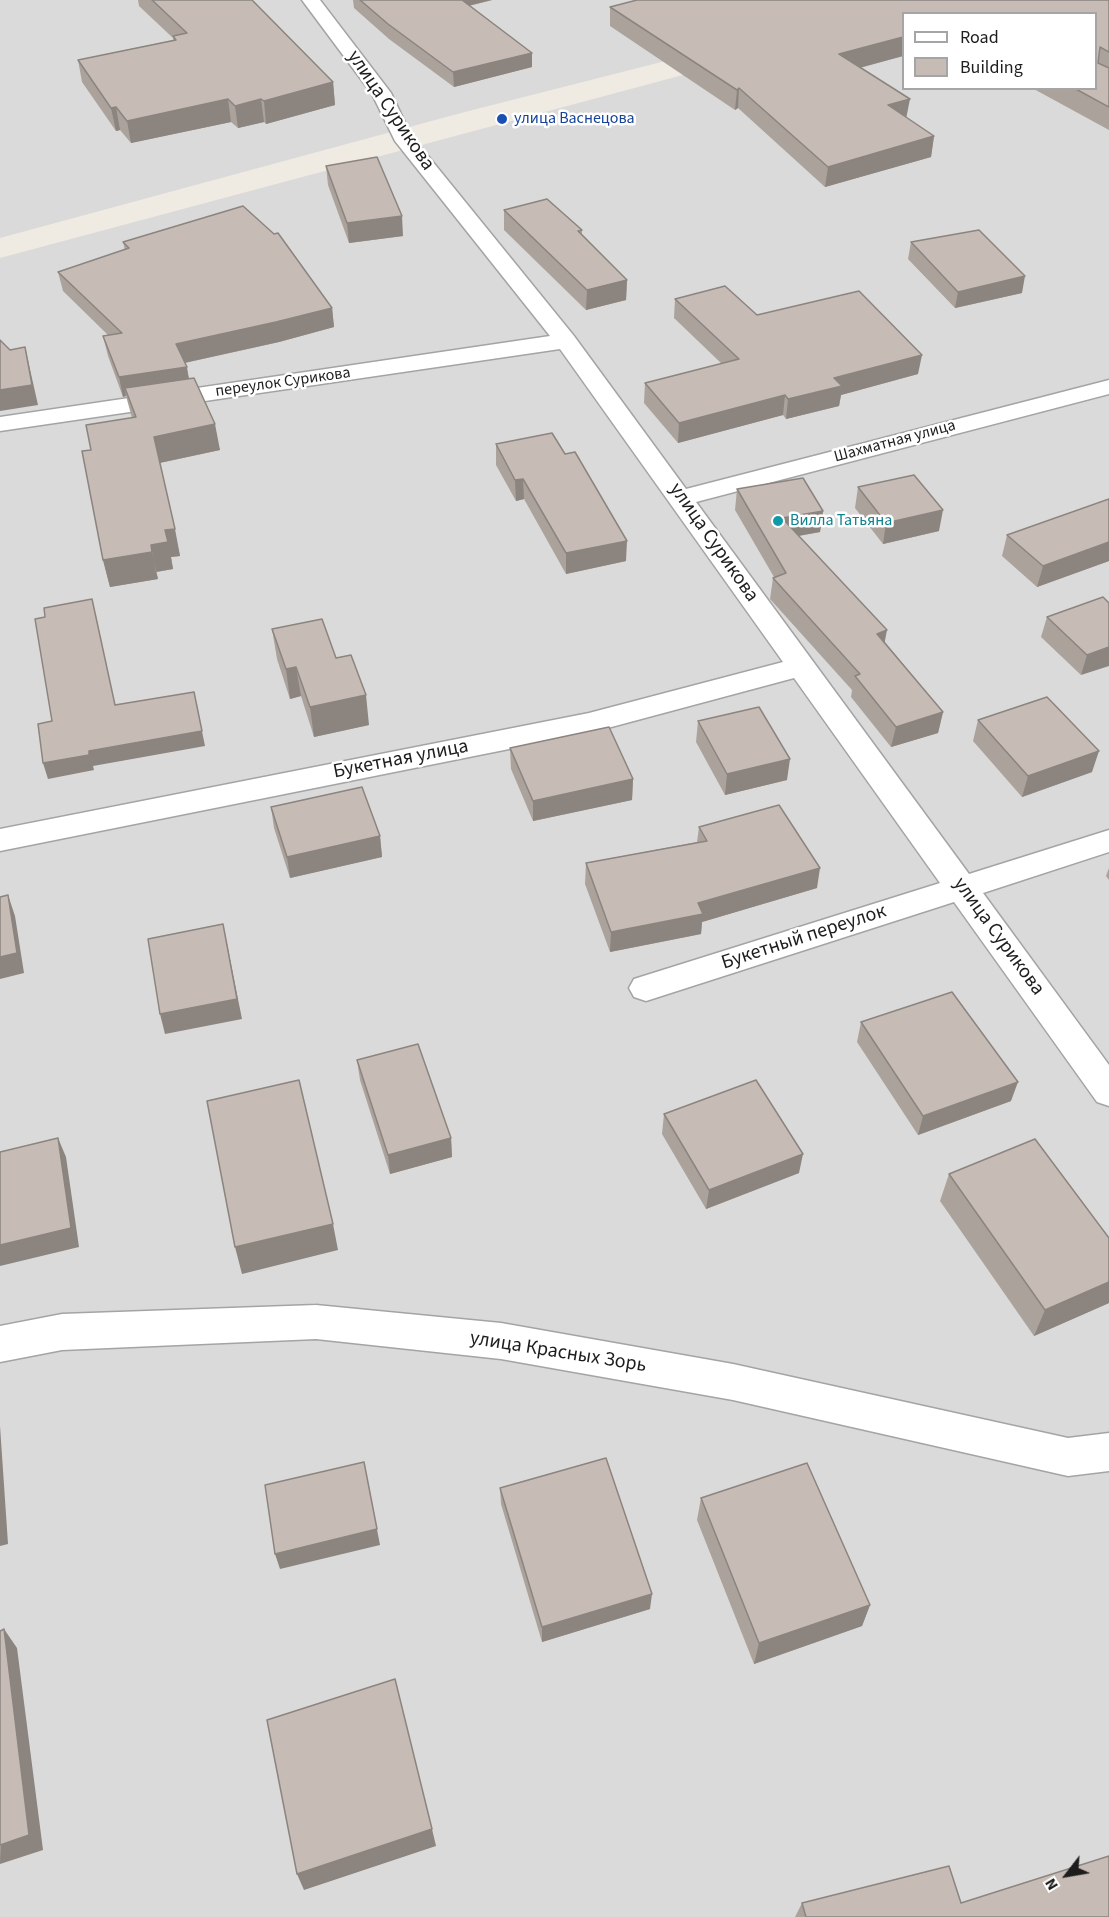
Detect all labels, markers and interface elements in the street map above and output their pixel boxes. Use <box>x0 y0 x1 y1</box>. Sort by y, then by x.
legend <box>902 12 1097 90</box>
text: Road <box>960 25 999 50</box>
street label: улица Сурикова <box>341 46 439 176</box>
text: Building <box>960 55 1023 80</box>
place label: улица Васнецова <box>514 109 635 129</box>
marker: улица Васнецова <box>495 112 509 126</box>
street label: переулок Сурикова <box>214 364 352 402</box>
street label: Шахматная улица <box>832 417 958 467</box>
street label: улица Сурикова <box>663 479 763 607</box>
place label: Вилла Татьяна <box>790 511 892 531</box>
marker: Вилла Татьяна <box>771 514 785 528</box>
street label: Букетная улица <box>331 735 471 785</box>
street label: улица Сурикова <box>947 873 1049 1001</box>
street label: Букетный переулок <box>719 900 889 976</box>
street label: улица Красных Зорь <box>468 1327 648 1379</box>
north arrow <box>1037 1845 1097 1905</box>
text: N <box>1039 1874 1064 1895</box>

